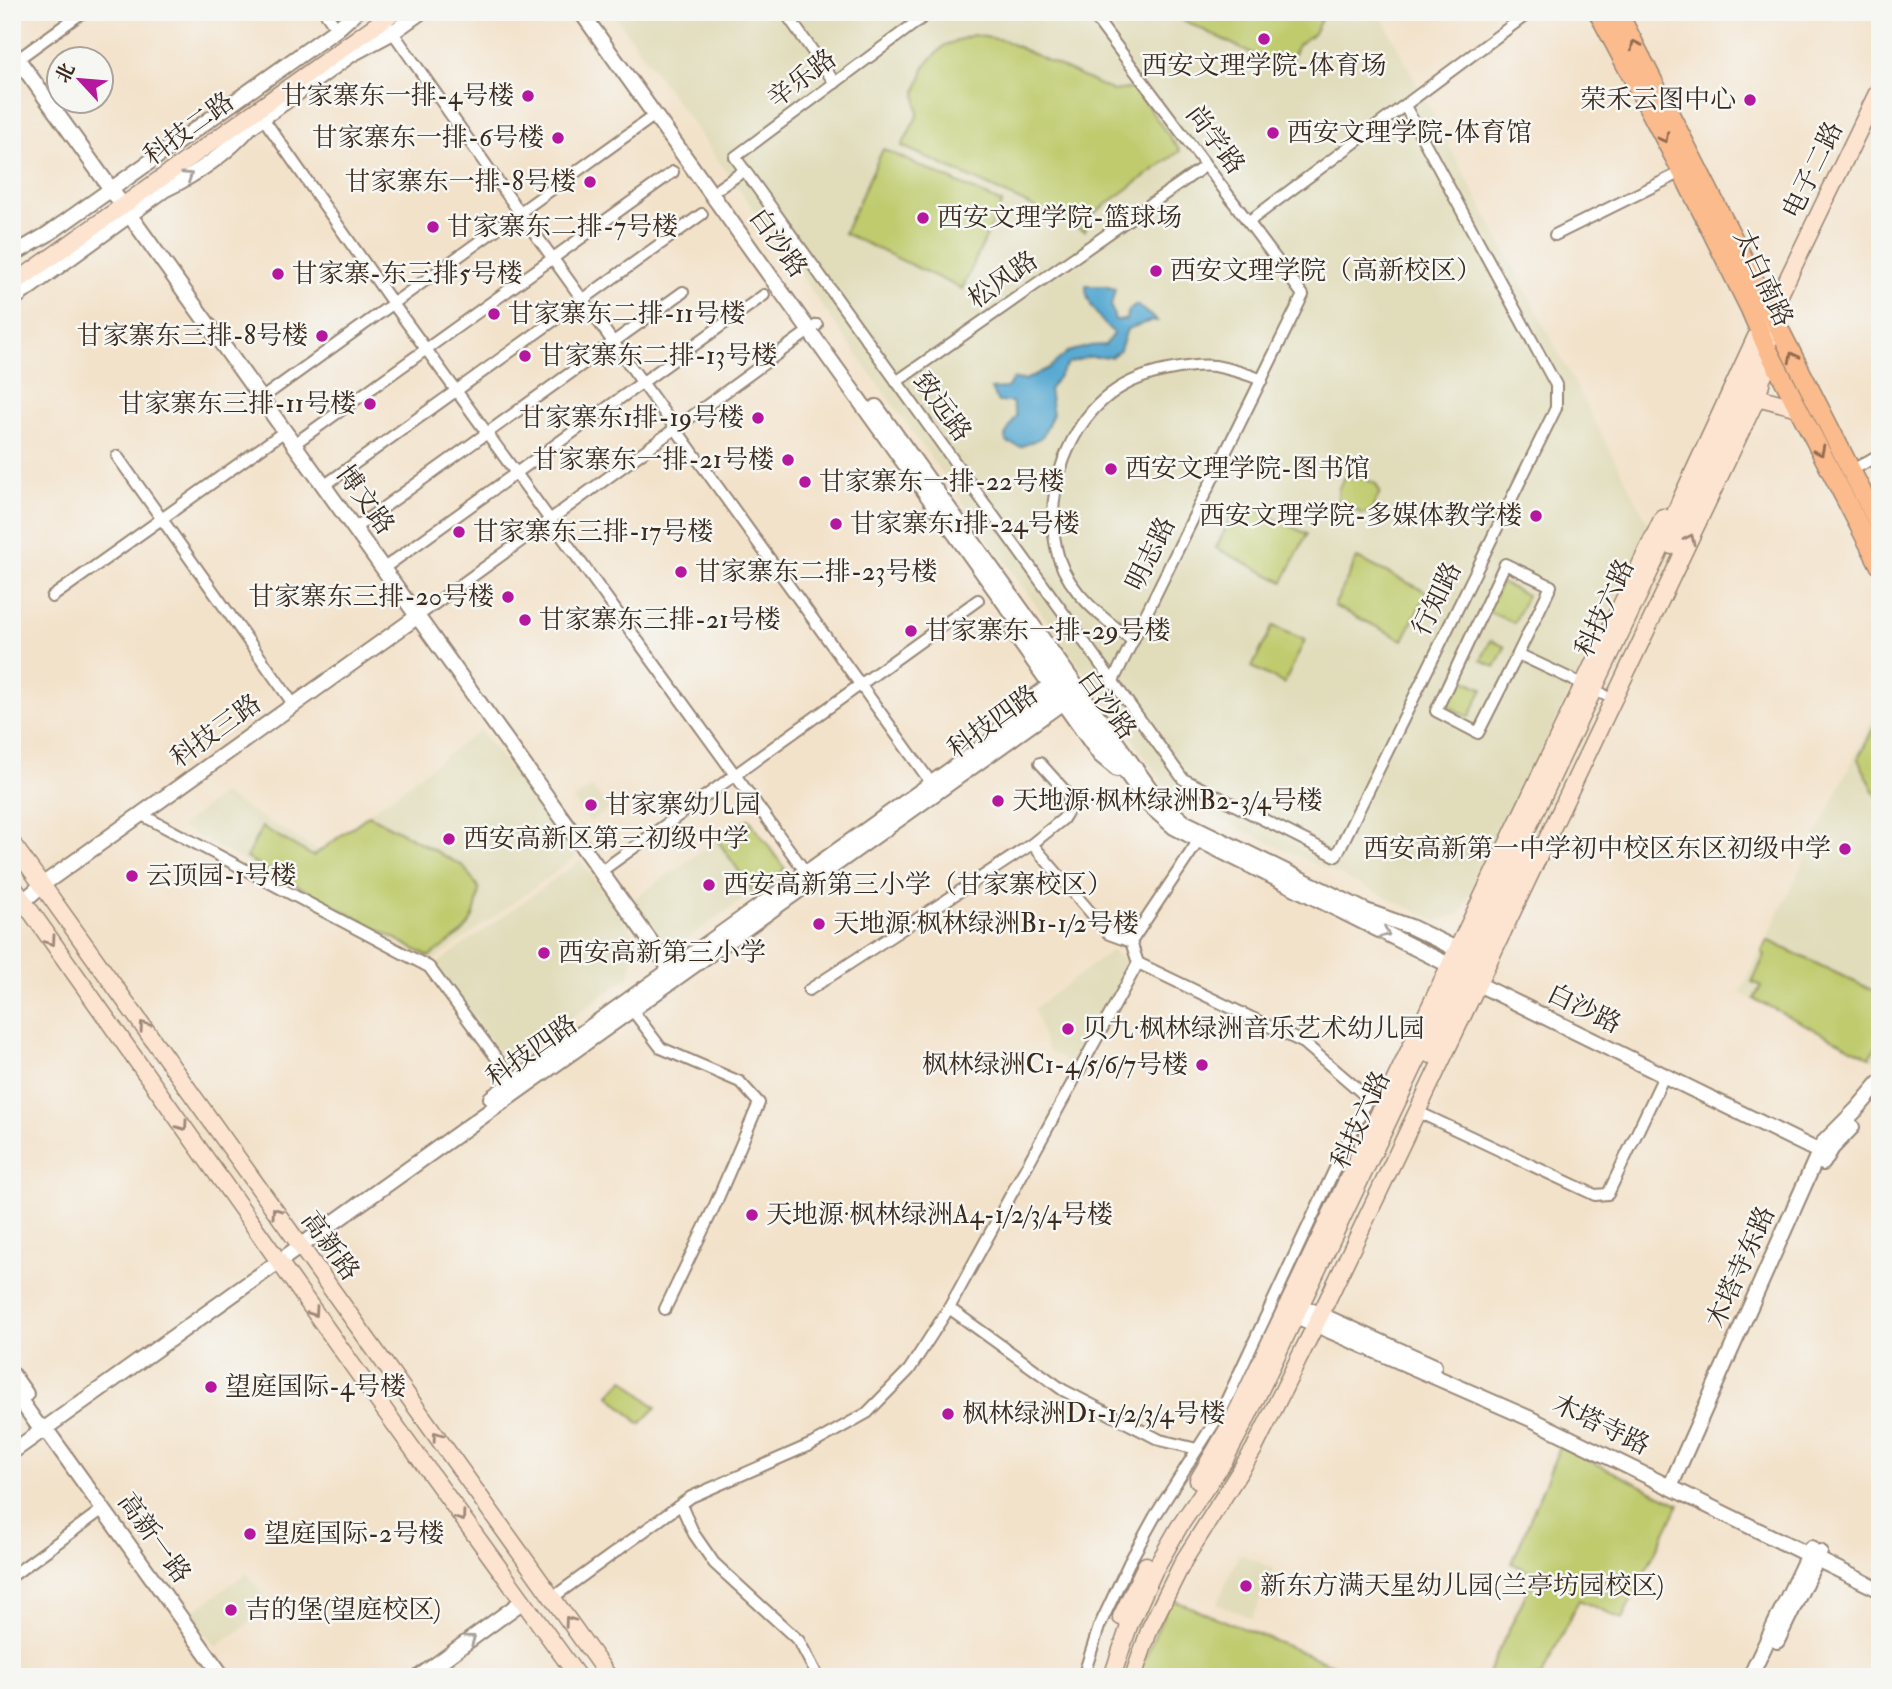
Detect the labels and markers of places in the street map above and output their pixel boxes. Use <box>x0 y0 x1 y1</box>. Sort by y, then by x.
marker: 西安文理学院-体育场 <box>1256 31 1272 47</box>
place label: 西安文理学院-体育场 <box>1142 50 1387 82</box>
place label: 甘家寨东一排-4号楼 <box>281 80 514 112</box>
place label: 荣禾云图中心 <box>1580 84 1736 116</box>
marker: 甘家寨东一排-4号楼 <box>520 88 536 104</box>
marker: 荣禾云图中心 <box>1742 92 1758 108</box>
place label: 西安文理学院-体育馆 <box>1287 117 1532 149</box>
place label: 甘家寨东一排-6号楼 <box>312 122 544 154</box>
marker: 西安文理学院-体育馆 <box>1265 125 1281 141</box>
marker: 甘家寨东一排-6号楼 <box>550 130 566 146</box>
place label: 甘家寨东一排-8号楼 <box>345 166 576 198</box>
marker: 甘家寨东一排-8号楼 <box>582 174 598 190</box>
place label: 西安文理学院-篮球场 <box>937 202 1182 234</box>
marker: 西安文理学院-篮球场 <box>915 210 931 226</box>
place label: 甘家寨东二排-7号楼 <box>447 211 678 243</box>
marker: 甘家寨东二排-7号楼 <box>425 219 441 235</box>
place label: 西安文理学院（高新校区） <box>1170 255 1482 287</box>
place label: 甘家寨-东三排5号楼 <box>292 258 522 290</box>
marker: 西安文理学院（高新校区） <box>1148 263 1164 279</box>
marker: 甘家寨-东三排5号楼 <box>270 266 286 282</box>
place label: 甘家寨东二排-11号楼 <box>508 298 746 330</box>
marker: 甘家寨东二排-11号楼 <box>486 306 502 322</box>
place label: 甘家寨东三排-8号楼 <box>77 320 308 352</box>
marker: 甘家寨东三排-8号楼 <box>314 328 330 344</box>
place label: 甘家寨东二排-13号楼 <box>539 340 777 372</box>
marker: 甘家寨东二排-13号楼 <box>517 348 533 364</box>
place label: 甘家寨东三排-11号楼 <box>118 388 356 420</box>
marker: 甘家寨东三排-11号楼 <box>362 396 378 412</box>
place label: 甘家寨东1排-19号楼 <box>519 402 744 434</box>
marker: 甘家寨东1排-19号楼 <box>750 410 766 426</box>
place label: 甘家寨东一排-21号楼 <box>533 444 774 476</box>
marker: 甘家寨东一排-21号楼 <box>780 452 796 468</box>
place label: 西安文理学院-图书馆 <box>1125 453 1370 485</box>
marker: 西安文理学院-图书馆 <box>1103 461 1119 477</box>
place label: 甘家寨东一排-22号楼 <box>819 466 1064 498</box>
marker: 甘家寨东一排-22号楼 <box>797 474 813 490</box>
place label: 西安文理学院-多媒体教学楼 <box>1199 500 1522 532</box>
place label: 甘家寨东1排-24号楼 <box>850 508 1079 540</box>
marker: 西安文理学院-多媒体教学楼 <box>1528 508 1544 524</box>
place label: 甘家寨东三排-17号楼 <box>473 516 713 548</box>
marker: 甘家寨东1排-24号楼 <box>828 516 844 532</box>
marker: 甘家寨东三排-17号楼 <box>451 524 467 540</box>
place label: 甘家寨东二排-23号楼 <box>695 556 937 588</box>
marker: 甘家寨东二排-23号楼 <box>673 564 689 580</box>
place label: 甘家寨东三排-20号楼 <box>248 581 494 613</box>
marker: 甘家寨东三排-20号楼 <box>500 589 516 605</box>
place label: 甘家寨东三排-21号楼 <box>539 604 780 636</box>
marker: 甘家寨东三排-21号楼 <box>517 612 533 628</box>
place label: 甘家寨东一排-29号楼 <box>925 615 1171 647</box>
marker: 甘家寨东一排-29号楼 <box>903 623 919 639</box>
place label: 天地源·枫林绿洲B2-3/4号楼 <box>1012 785 1322 817</box>
place label: 甘家寨幼儿园 <box>605 789 761 821</box>
marker: 天地源·枫林绿洲B2-3/4号楼 <box>990 793 1006 809</box>
marker: 甘家寨幼儿园 <box>583 797 599 813</box>
place label: 西安高新区第三初级中学 <box>463 823 749 855</box>
marker: 西安高新区第三初级中学 <box>441 831 457 847</box>
place label: 西安高新第一中学初中校区东区初级中学 <box>1363 833 1831 865</box>
marker: 西安高新第一中学初中校区东区初级中学 <box>1837 841 1853 857</box>
place label: 云顶园-1号楼 <box>146 860 296 892</box>
marker: 云顶园-1号楼 <box>124 868 140 884</box>
place label: 西安高新第三小学（甘家寨校区） <box>723 869 1113 901</box>
marker: 西安高新第三小学（甘家寨校区） <box>701 877 717 893</box>
place label: 天地源·枫林绿洲B1-1/2号楼 <box>833 908 1139 940</box>
marker: 天地源·枫林绿洲B1-1/2号楼 <box>811 916 827 932</box>
place label: 西安高新第三小学 <box>558 937 766 969</box>
marker: 西安高新第三小学 <box>536 945 552 961</box>
place label: 贝九·枫林绿洲音乐艺术幼儿园 <box>1082 1013 1425 1045</box>
marker: 贝九·枫林绿洲音乐艺术幼儿园 <box>1060 1021 1076 1037</box>
place label: 枫林绿洲C1-4/5/6/7号楼 <box>922 1049 1188 1081</box>
marker: 枫林绿洲C1-4/5/6/7号楼 <box>1194 1057 1210 1073</box>
place label: 天地源·枫林绿洲A4-1/2/3/4号楼 <box>766 1199 1113 1231</box>
marker: 天地源·枫林绿洲A4-1/2/3/4号楼 <box>744 1207 760 1223</box>
place label: 望庭国际-4号楼 <box>225 1371 406 1403</box>
marker: 望庭国际-4号楼 <box>203 1379 219 1395</box>
place label: 枫林绿洲D1-1/2/3/4号楼 <box>962 1398 1226 1430</box>
marker: 枫林绿洲D1-1/2/3/4号楼 <box>940 1406 956 1422</box>
place label: 望庭国际-2号楼 <box>264 1518 444 1550</box>
marker: 望庭国际-2号楼 <box>242 1526 258 1542</box>
place label: 新东方满天星幼儿园(兰亭坊园校区) <box>1260 1570 1664 1602</box>
marker: 新东方满天星幼儿园(兰亭坊园校区) <box>1238 1578 1254 1594</box>
place label: 吉的堡(望庭校区) <box>245 1594 441 1626</box>
marker: 吉的堡(望庭校区) <box>223 1602 239 1618</box>

